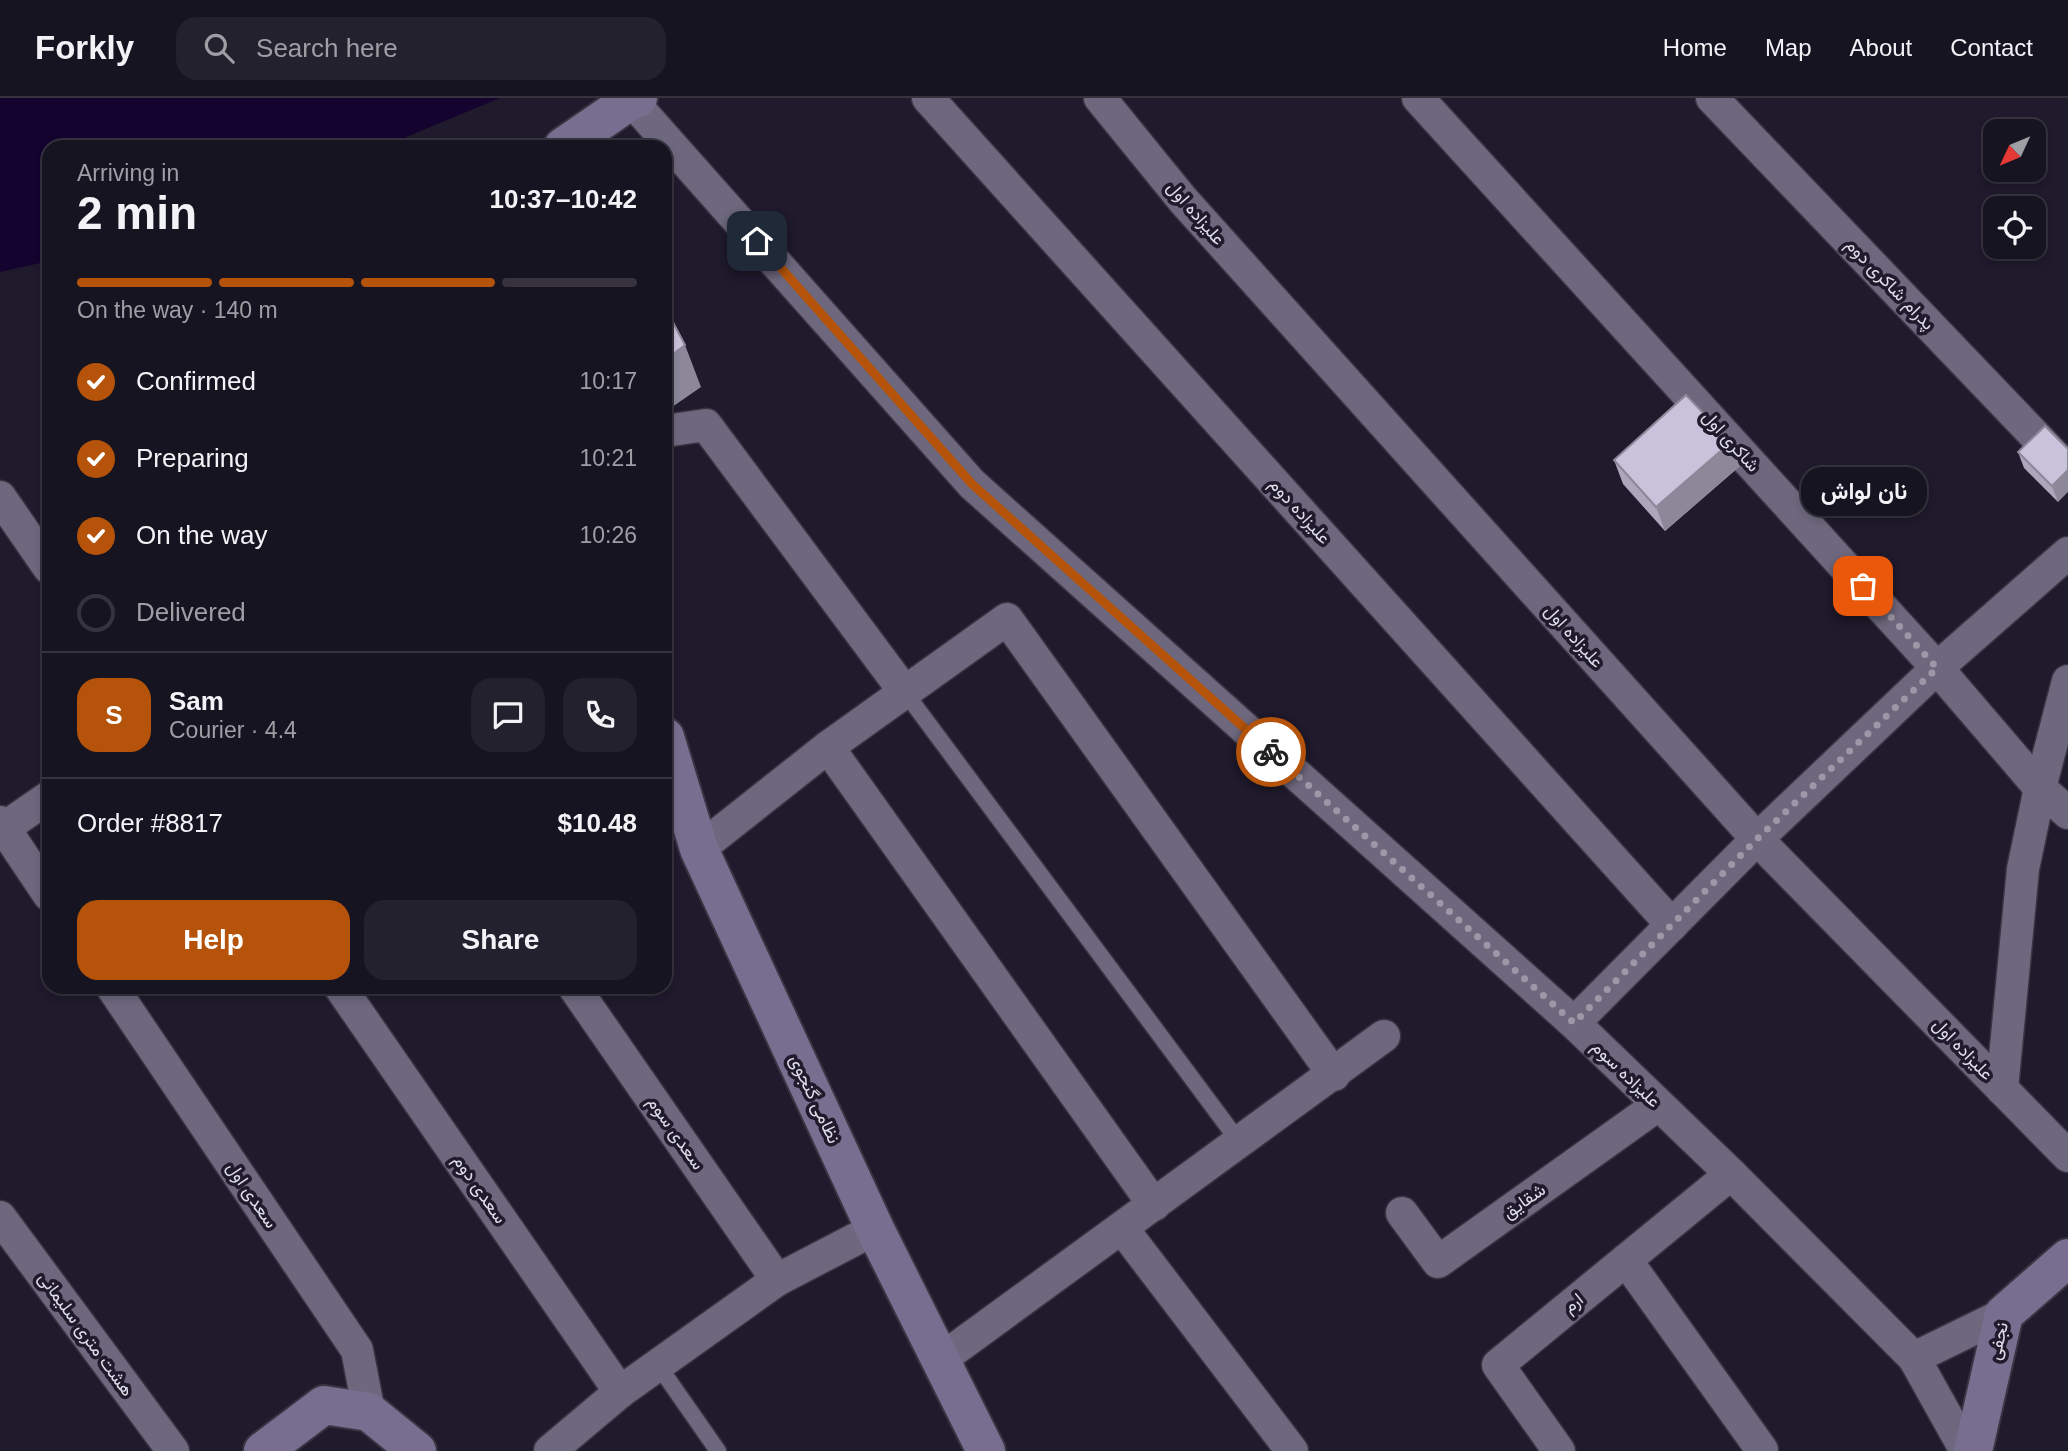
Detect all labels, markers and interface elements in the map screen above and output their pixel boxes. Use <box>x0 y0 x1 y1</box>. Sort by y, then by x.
search box <box>176 17 666 80</box>
text: Forkly <box>35 29 134 66</box>
icon: search <box>200 29 238 67</box>
text: Search here <box>256 33 398 63</box>
text: Home <box>1663 34 1727 61</box>
text: Map <box>1765 34 1812 61</box>
text: About <box>1850 34 1912 61</box>
text: Contact <box>1950 34 2033 61</box>
north arrow <box>1983 119 2046 182</box>
map controls <box>1983 119 2046 259</box>
text: Arriving in <box>77 160 179 186</box>
street label: علیزاده اول <box>1162 177 1229 250</box>
text: 10:37–10:42 <box>490 184 637 214</box>
text: 2 min <box>77 187 197 239</box>
button: locate <box>1983 196 2046 259</box>
pin <box>727 211 787 271</box>
icon: home <box>738 222 776 260</box>
street label: پدرام شاکری دوم <box>1840 234 1938 335</box>
text: On the way · 140 m <box>77 297 278 323</box>
icon: check <box>77 363 115 401</box>
text: Confirmed <box>136 366 256 396</box>
text: 10:17 <box>579 368 637 394</box>
street label: شاکری اول <box>1698 406 1764 476</box>
icon: check <box>77 440 115 478</box>
text: Preparing <box>136 443 249 473</box>
text: 10:21 <box>579 445 637 471</box>
callout: نان لواش <box>1800 467 1926 516</box>
street label: علیزاده دوم <box>1264 474 1335 549</box>
text: نان لواش <box>1821 478 1907 504</box>
icon: check <box>77 517 115 555</box>
text: On the way <box>136 520 268 550</box>
text: 10:26 <box>579 522 637 548</box>
pin <box>1833 556 1893 616</box>
icon: bag <box>1844 567 1882 605</box>
text: Delivered <box>136 597 246 627</box>
street label: علیزاده اول <box>1540 600 1607 672</box>
button: chat <box>471 678 545 752</box>
button: phone <box>563 678 637 752</box>
text: Sam <box>169 686 224 716</box>
text: S <box>105 700 123 730</box>
text: Courier · 4.4 <box>169 717 297 743</box>
courier <box>1236 717 1306 787</box>
icon: bike <box>1252 733 1290 771</box>
text: Order #8817 <box>77 808 223 838</box>
text: $10.48 <box>557 808 637 838</box>
button: Help <box>77 900 350 980</box>
button: Share <box>364 900 637 980</box>
street label: علیزاده اول <box>1928 1014 1997 1085</box>
street label: علیزاده سوم <box>1586 1037 1664 1113</box>
street label: نظامی گنجوی <box>785 1051 844 1147</box>
street label: سعدی سوم <box>642 1093 708 1175</box>
street label: سعدی دوم <box>447 1151 511 1228</box>
street label: سعدی اول <box>222 1158 281 1232</box>
street label: شقایق <box>1499 1179 1550 1224</box>
street label: هشت متری سلیمانی <box>33 1268 138 1401</box>
street label: ارم <box>1559 1289 1588 1319</box>
street label: نجفی <box>1984 1320 2013 1362</box>

